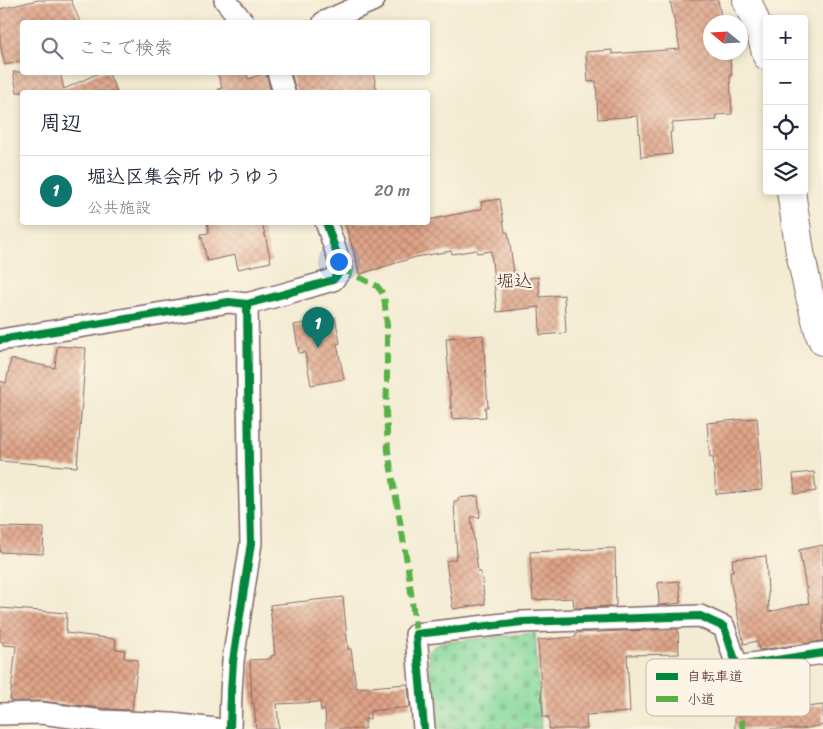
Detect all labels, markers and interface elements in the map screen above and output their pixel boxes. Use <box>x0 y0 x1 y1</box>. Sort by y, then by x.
north arrow <box>703 15 748 60</box>
map controls <box>763 15 808 195</box>
button: + <box>763 15 808 60</box>
search box <box>20 20 430 75</box>
text: ここで検索 <box>78 31 173 64</box>
icon: search <box>38 34 66 62</box>
button: − <box>763 60 808 105</box>
text: 周辺 <box>40 104 82 142</box>
button: locate <box>763 105 808 150</box>
button: layers <box>763 150 808 195</box>
text: 堀込区集会所 ゆうゆう <box>87 160 282 193</box>
text: 1 <box>53 176 59 205</box>
text: 20 m <box>374 176 410 205</box>
text: 公共施設 <box>87 193 151 222</box>
your location <box>326 249 352 275</box>
district label: 堀込 <box>496 265 532 297</box>
pin: 1 <box>302 307 334 348</box>
legend <box>646 659 810 716</box>
text: 自転車道 <box>687 664 743 689</box>
text: 小道 <box>687 687 715 712</box>

